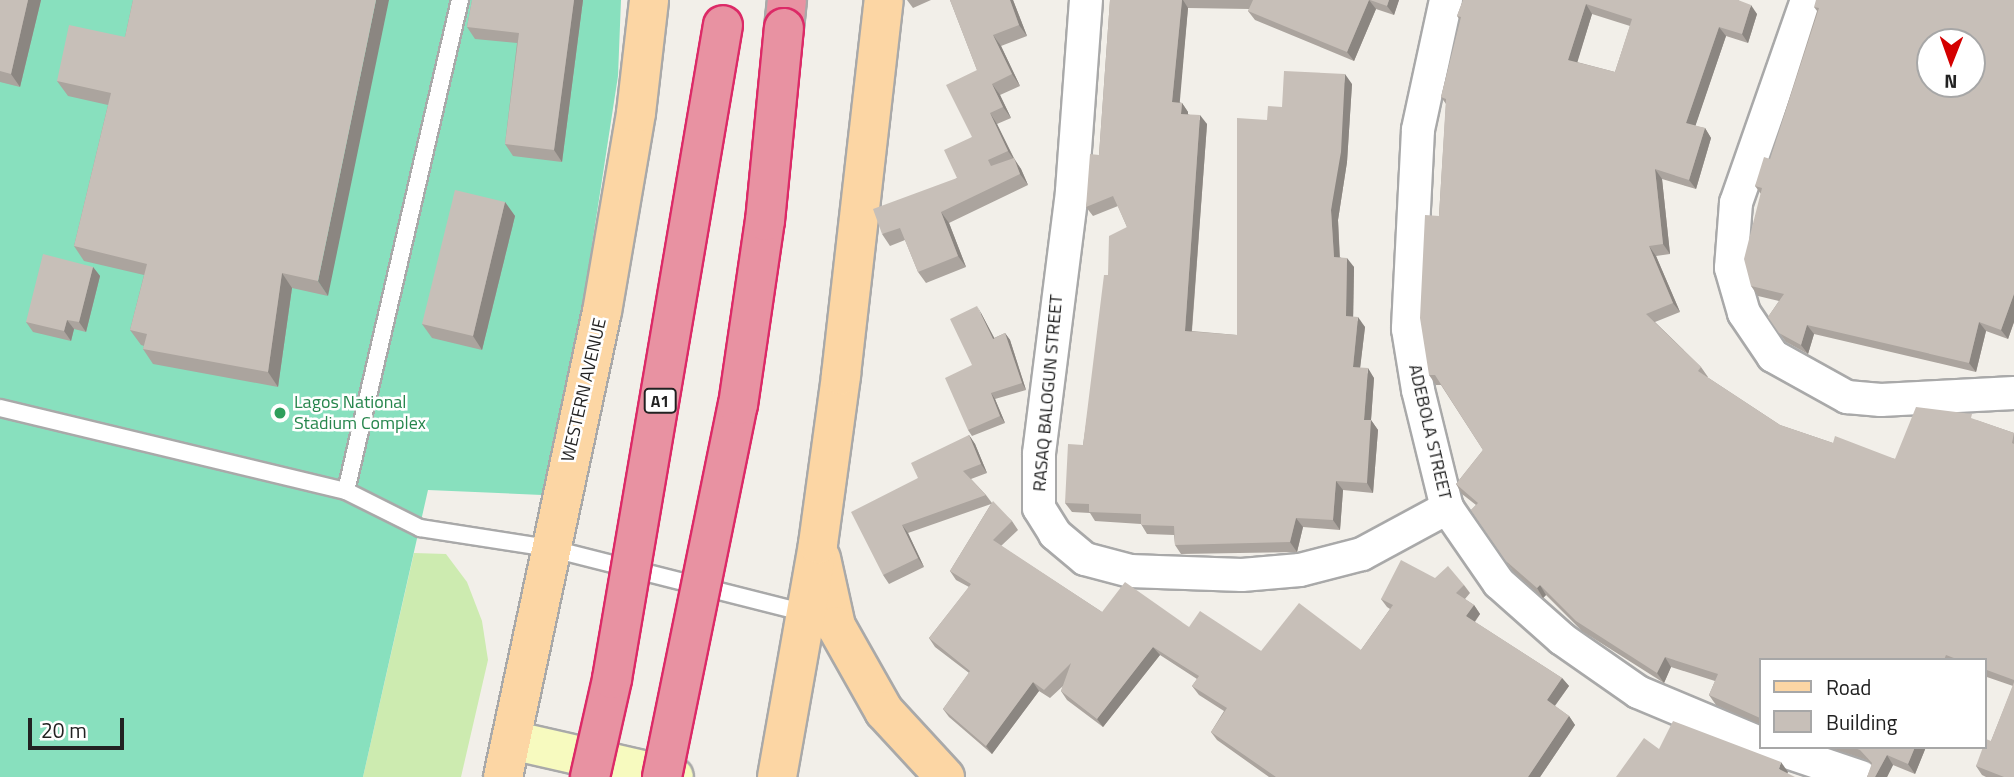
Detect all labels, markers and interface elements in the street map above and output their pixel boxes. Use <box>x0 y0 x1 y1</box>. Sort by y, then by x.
north arrow <box>1916 28 1986 98</box>
text: N <box>1944 68 1958 97</box>
street label: RASAQ BALOGUN STREET <box>1029 294 1067 492</box>
street label: WESTERN AVENUE <box>557 316 611 464</box>
street label: ADEBOLA STREET <box>1404 362 1456 502</box>
road number: A1 <box>642 388 678 414</box>
place label: Lagos National Stadium Complex <box>294 392 426 434</box>
marker: Lagos National Stadium Complex <box>272 405 288 421</box>
legend <box>1758 658 1986 749</box>
text: Road <box>1826 671 1871 703</box>
scale bar <box>32 704 128 748</box>
text: Building <box>1826 706 1897 738</box>
text: 20 m <box>41 714 87 746</box>

